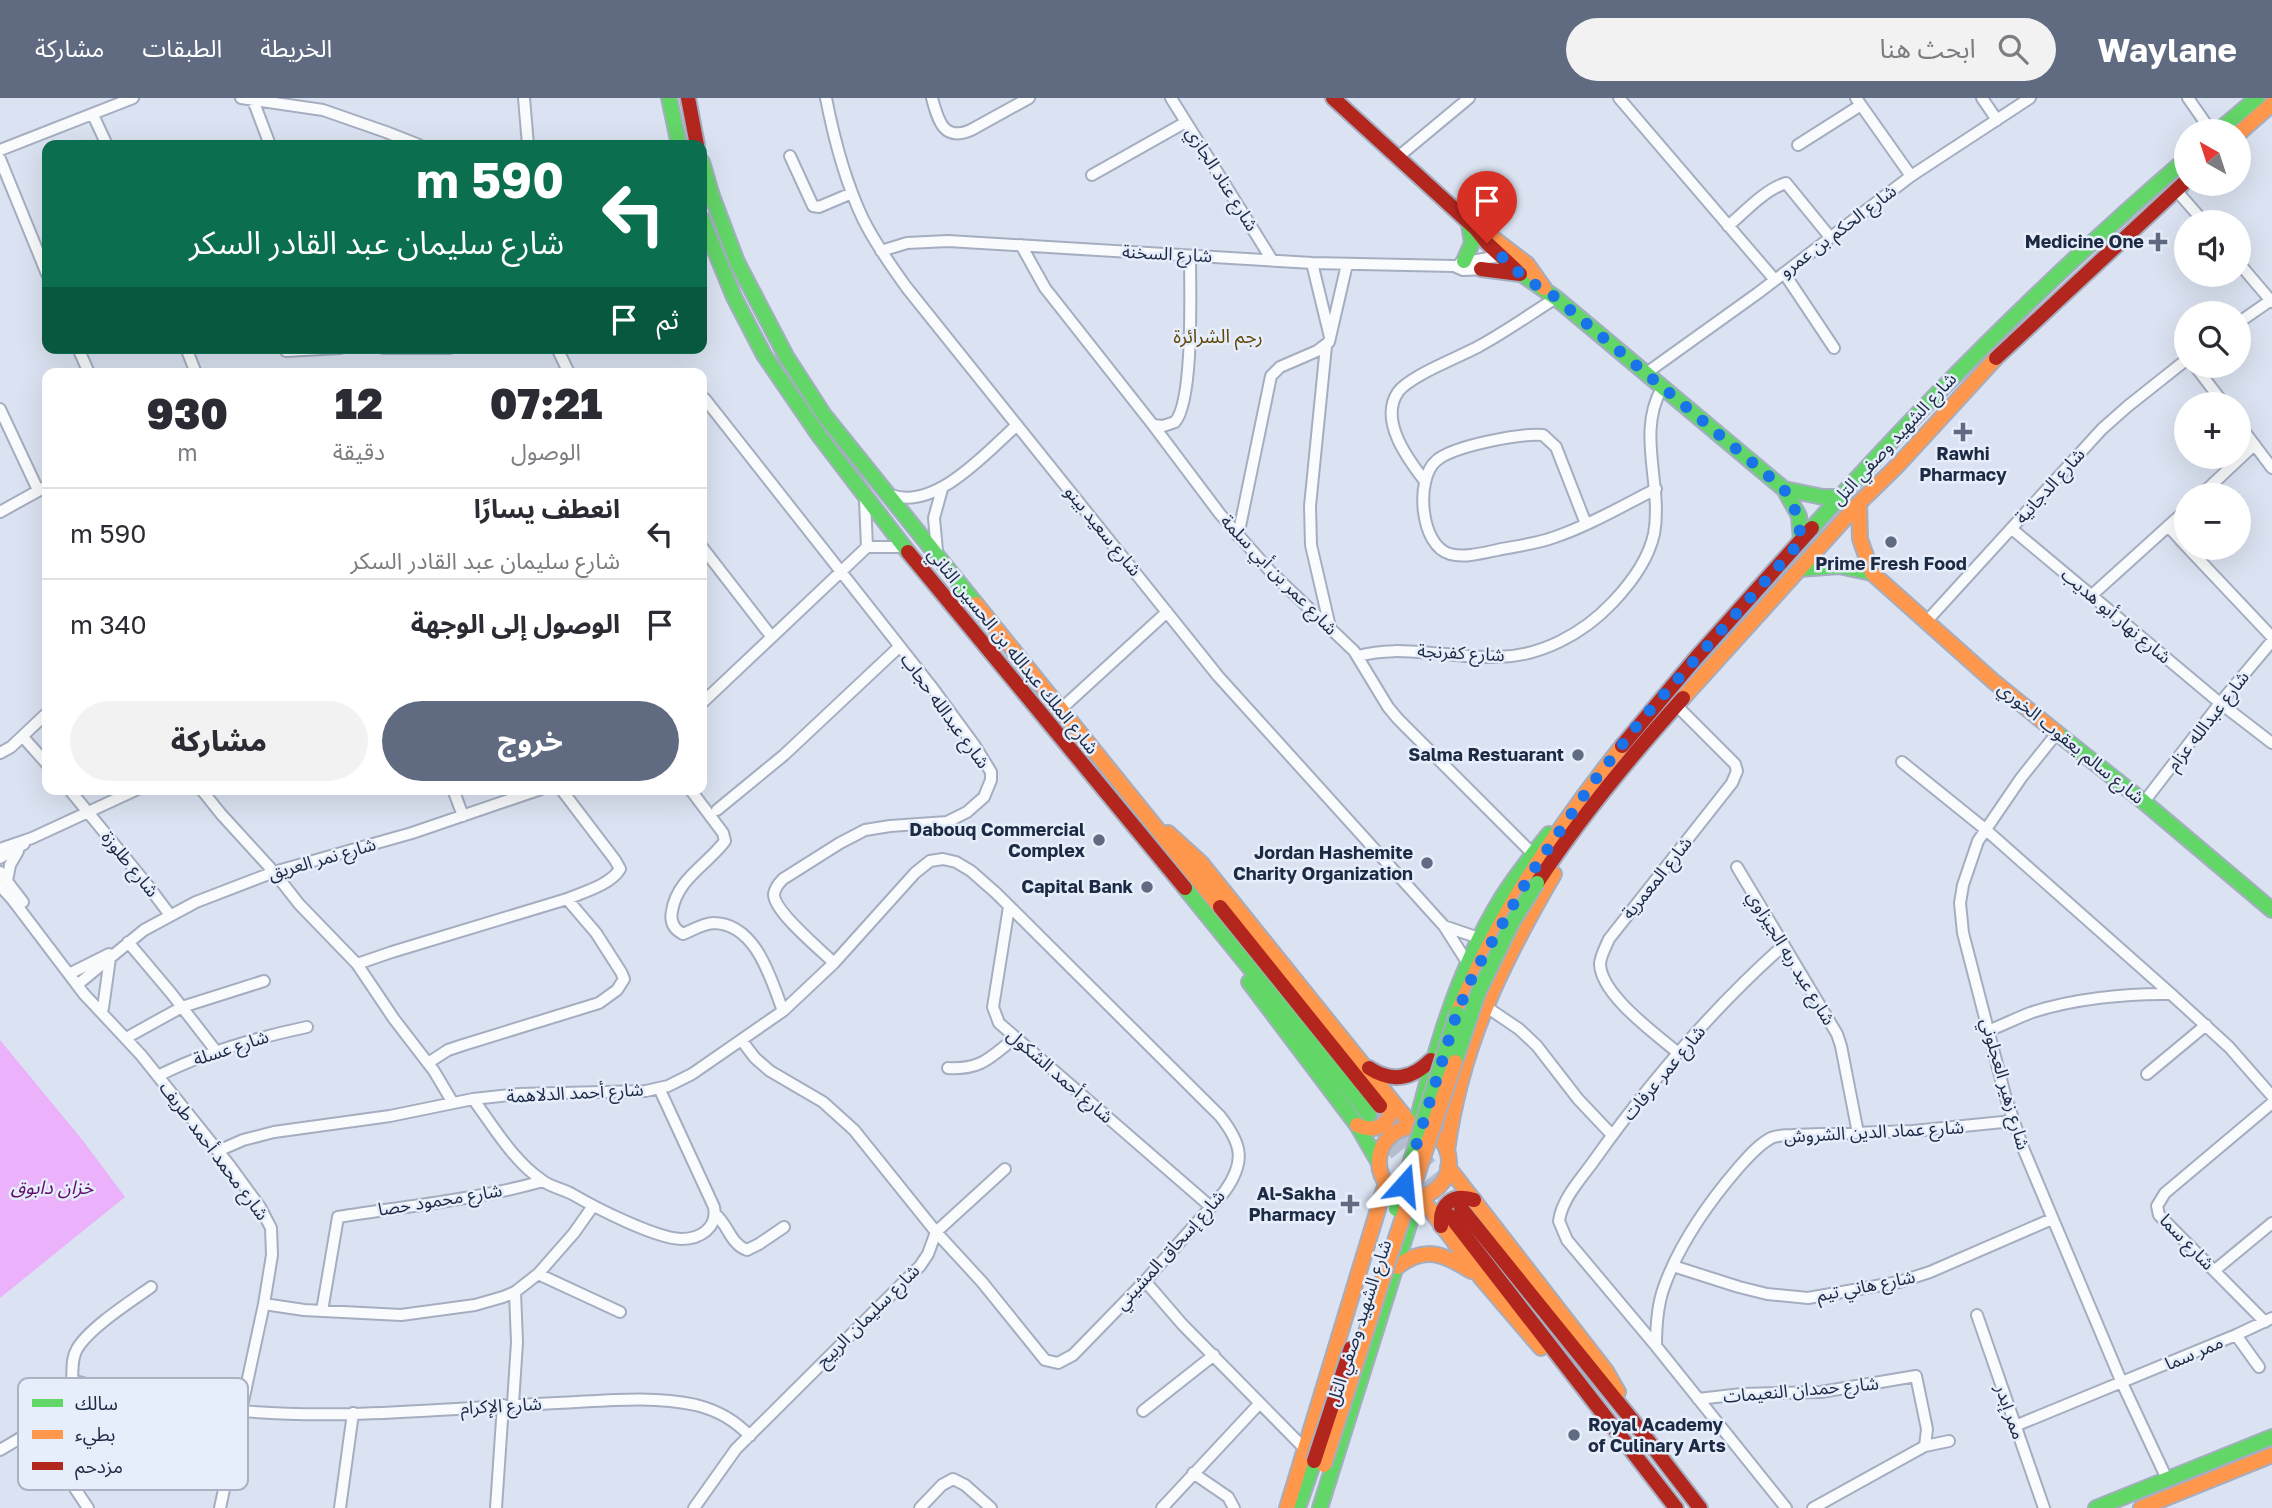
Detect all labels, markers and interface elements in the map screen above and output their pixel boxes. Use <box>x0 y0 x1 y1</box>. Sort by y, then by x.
search box <box>1566 18 2056 81</box>
icon: search <box>1994 30 2032 68</box>
text: Waylane <box>2098 30 2237 69</box>
text: مشاركة <box>35 33 104 62</box>
text: الطبقات <box>142 33 222 62</box>
text: الخريطة <box>260 33 332 62</box>
text: ابحث هنا <box>1880 33 1976 64</box>
north arrow <box>2174 119 2250 196</box>
map controls <box>2174 119 2251 560</box>
street label: شارع عناد الجازي <box>1179 122 1264 237</box>
text: 590 m <box>416 150 564 209</box>
icon: left <box>588 168 679 259</box>
pin <box>1457 171 1517 243</box>
street label: شارع الحكم بن عمرو <box>1775 179 1903 285</box>
icon: arrive <box>1468 182 1506 220</box>
button: sound <box>2174 210 2251 287</box>
text: شارع سليمان عبد القادر السكر <box>189 223 564 261</box>
place label: Medicine One <box>2025 230 2144 252</box>
marker: Medicine One <box>2150 234 2166 250</box>
street label: شارع السخنة <box>1121 240 1213 270</box>
icon: arrive <box>605 301 643 339</box>
button: search <box>2174 301 2251 378</box>
text: ثم <box>657 304 679 335</box>
district label: رجم الشرائرة <box>1173 324 1263 351</box>
street label: شارع الشهيد وصفي التل <box>1826 367 1963 512</box>
text: 12 <box>335 378 383 428</box>
text: 07:21 <box>490 378 602 428</box>
text: 930 <box>147 388 228 438</box>
button: + <box>2174 392 2251 469</box>
marker: Rawhi Pharmacy <box>1955 424 1971 440</box>
text: دقيقة <box>333 437 385 465</box>
text: الوصول <box>511 437 581 465</box>
text: m <box>177 438 198 466</box>
place label: Rawhi Pharmacy <box>1919 442 2007 485</box>
street label: شارع الدجانية <box>2010 443 2092 530</box>
street label: شارع سعيد بينو <box>1057 481 1147 583</box>
button: − <box>2174 483 2251 560</box>
text: انعطف يسارًا <box>474 493 620 524</box>
street label: شارع عمر بن أبي سلمة <box>1214 510 1343 642</box>
icon: left <box>641 515 679 553</box>
text: 590 m <box>70 518 146 549</box>
marker: Prime Fresh Food <box>1883 534 1899 550</box>
street label: شارع الملك عبدالله بن الحسين الثاني <box>920 543 1104 761</box>
text: شارع سليمان عبد القادر السكر <box>350 546 620 574</box>
place label: Prime Fresh Food <box>1815 552 1967 574</box>
street label: شارع نهار أبو هديب <box>2055 563 2176 671</box>
icon: arrive <box>641 606 679 644</box>
text: الوصول إلى الوجهة <box>411 608 620 639</box>
text: 340 m <box>70 609 147 640</box>
street label: شارع كفرنجة <box>1417 639 1505 669</box>
street label: شارع عبدالله حجاب <box>893 648 995 775</box>
street label: شارع عبدالله عزام <box>2161 666 2256 777</box>
street label: شارع سالم يعقوب الخوري <box>1991 676 2149 811</box>
button: مشاركة <box>70 701 368 781</box>
button: خروج <box>382 701 679 781</box>
place label: Salma Restuarant <box>1408 743 1564 765</box>
marker: Salma Restuarant <box>1570 747 1586 763</box>
place label: Dabouq Commercial Complex <box>909 818 1086 861</box>
street label: شارع طلوزة <box>94 826 164 903</box>
street label: شارع نمر العريق <box>265 832 379 888</box>
marker: Dabouq Commercial Complex <box>1091 832 1107 848</box>
street label: شارع المعمرية <box>1616 832 1699 925</box>
place label: Jordan Hashemite Charity Organization <box>1233 841 1413 884</box>
marker: Jordan Hashemite Charity Organization <box>1419 855 1435 871</box>
place label: Capital Bank <box>1021 875 1134 897</box>
marker: Capital Bank <box>1139 879 1155 895</box>
street label: شارع عبد ربه الجيزاوي <box>1740 886 1841 1031</box>
street label: شارع زهير العجلوني <box>1973 1015 2035 1153</box>
street label: شارع عمر عرفات <box>1617 1020 1712 1127</box>
street label: شارع أحمد الشكول <box>1001 1023 1118 1130</box>
street label: شارع عسلة <box>190 1025 272 1073</box>
street label: شارع محمد أحمد طريف <box>152 1077 274 1227</box>
street label: شارع أحمد الدلاهمة <box>506 1077 644 1111</box>
street label: شارع عماد الدين الشروش <box>1783 1115 1965 1151</box>
position arrow <box>1367 1148 1441 1222</box>
water label: خزان دابوق <box>11 1175 94 1199</box>
street label: شارع محمود حصا <box>376 1178 504 1224</box>
place label: Al-Sakha Pharmacy <box>1249 1182 1336 1225</box>
street label: شارع إسحاق المشيني <box>1110 1185 1232 1317</box>
marker: Al-Sakha Pharmacy <box>1342 1196 1358 1212</box>
street label: شارع سما <box>2153 1209 2220 1277</box>
street label: شارع الشهيد وصفي التل <box>1321 1237 1399 1410</box>
street label: شارع سليمان الربيح <box>811 1259 926 1374</box>
street label: شارع هاني تيم <box>1815 1265 1918 1309</box>
street label: ممر سما <box>2161 1330 2226 1375</box>
street label: شارع حمدان النعيمات <box>1722 1371 1880 1411</box>
legend <box>18 1378 248 1490</box>
street label: ممر إبدر <box>1989 1380 2031 1443</box>
text: سالك <box>75 1391 118 1414</box>
street label: شارع الإكرام <box>460 1392 542 1422</box>
place label: Royal Academy of Culinary Arts <box>1588 1413 1726 1456</box>
text: بطيء <box>75 1422 115 1449</box>
marker: Royal Academy of Culinary Arts <box>1566 1427 1582 1443</box>
text: مزدحم <box>75 1454 123 1481</box>

